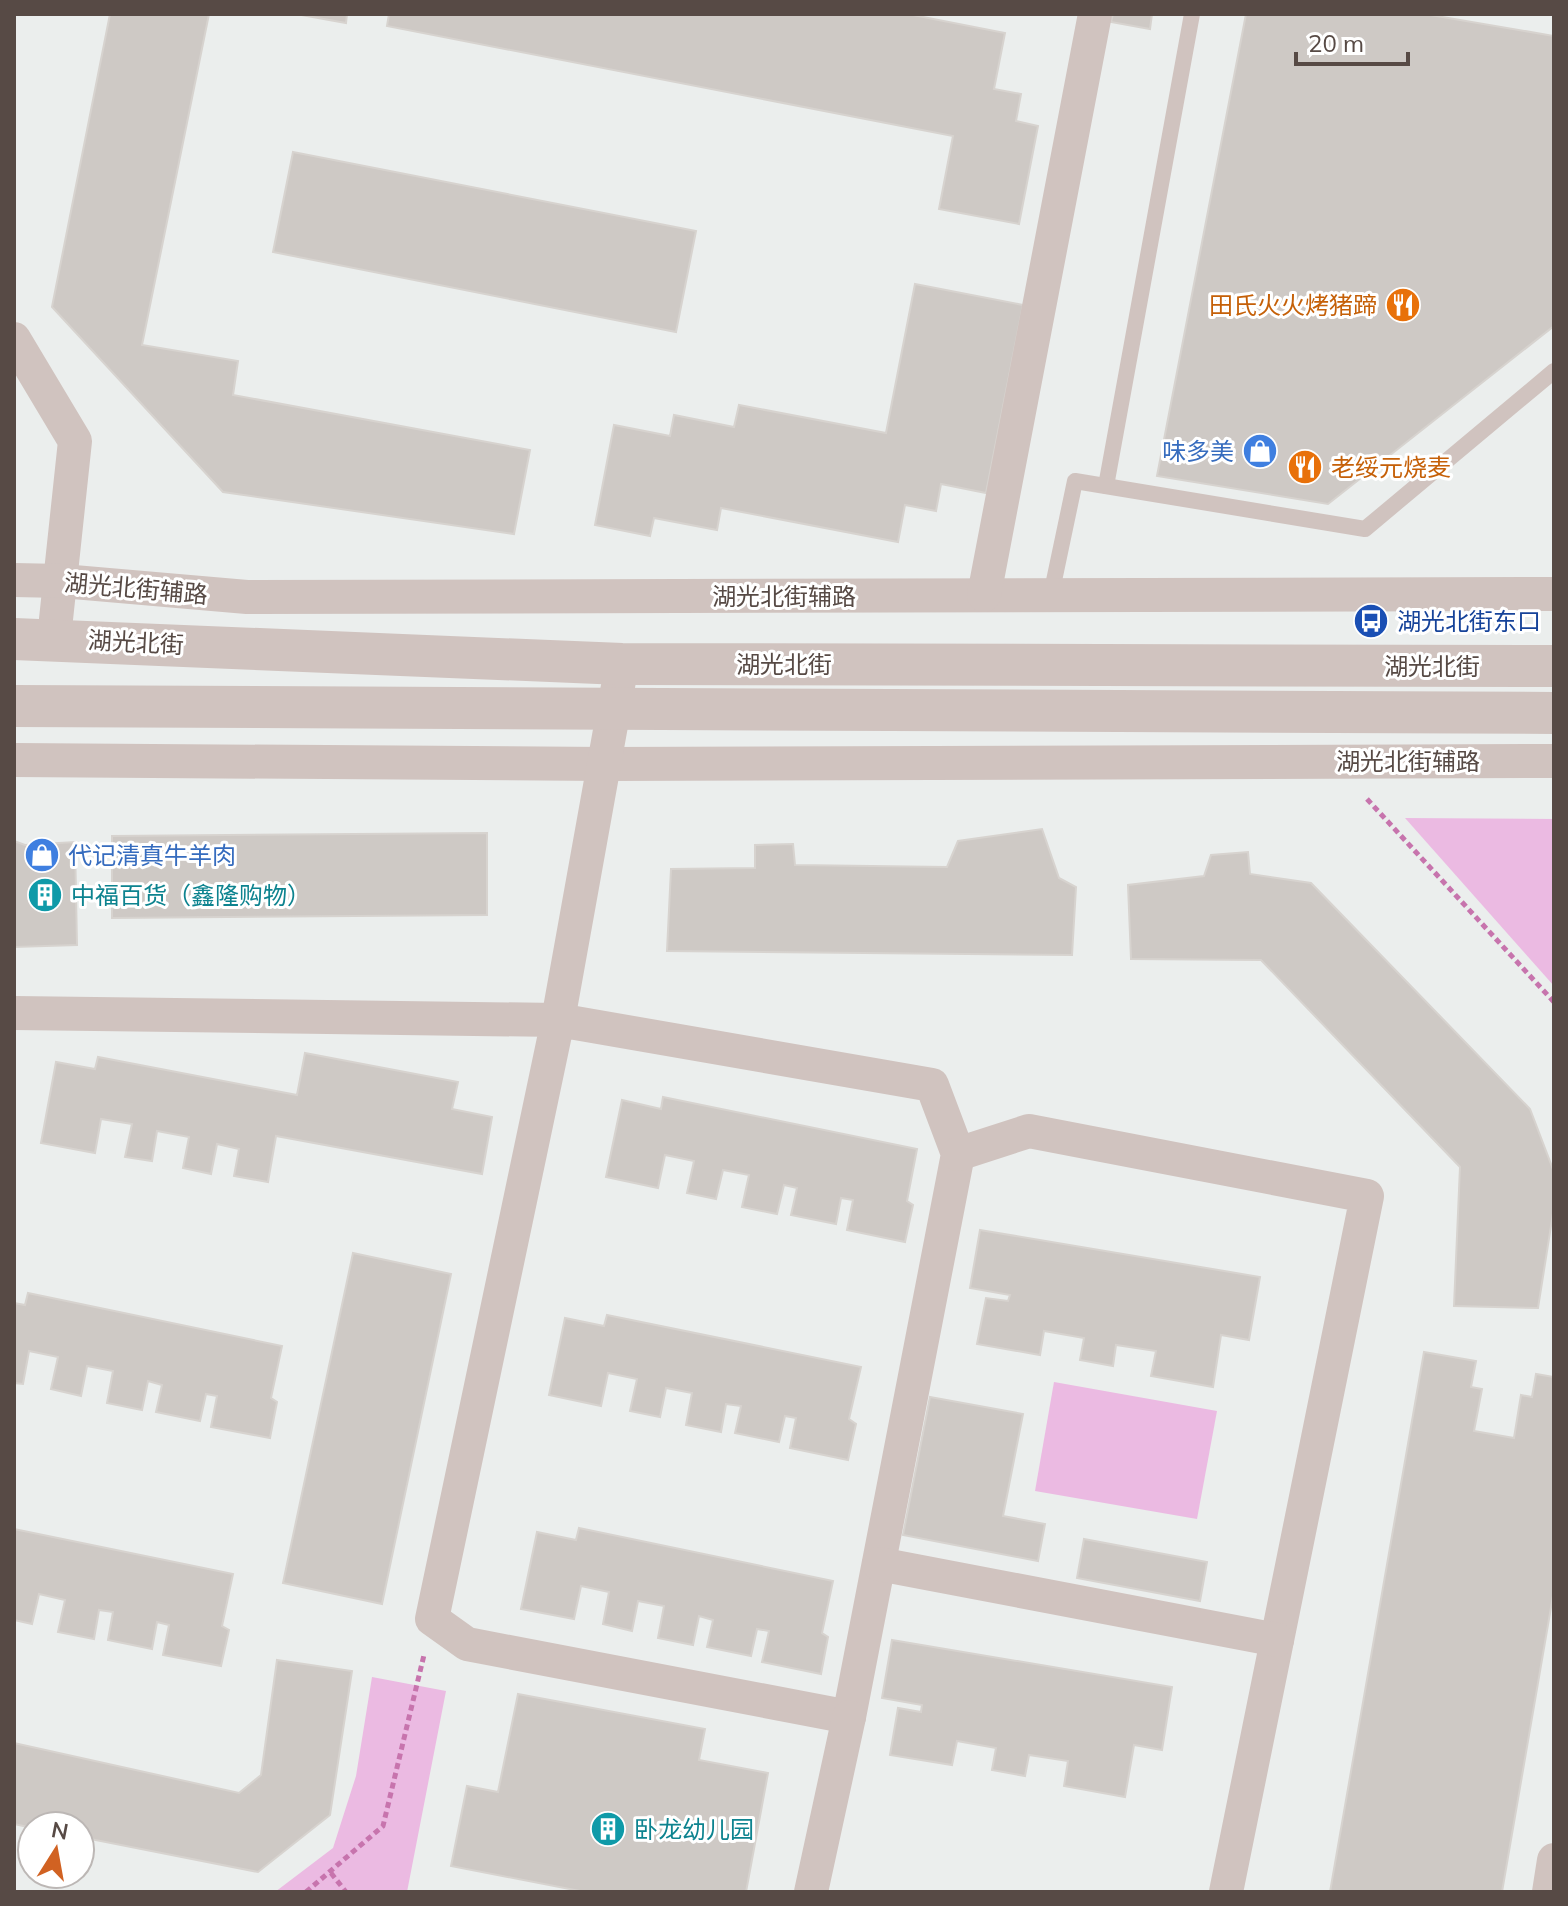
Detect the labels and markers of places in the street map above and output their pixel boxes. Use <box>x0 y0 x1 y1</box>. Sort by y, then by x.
restaurant icon: 田氏火火烤猪蹄 <box>1384 286 1422 324</box>
place label: 田氏火火烤猪蹄 <box>1209 290 1377 320</box>
shop icon: 味多美 <box>1241 432 1279 470</box>
place label: 味多美 <box>1162 436 1234 466</box>
restaurant icon: 老绥元烧麦 <box>1286 448 1324 486</box>
place label: 老绥元烧麦 <box>1331 452 1451 482</box>
bus stop icon: 湖光北街东口 <box>1352 602 1390 640</box>
place label: 湖光北街东口 <box>1397 606 1541 636</box>
shop icon: 代记清真牛羊肉 <box>23 836 61 874</box>
place label: 代记清真牛羊肉 <box>68 840 236 870</box>
building icon: 中福百货（鑫隆购物） <box>26 876 64 914</box>
place label: 中福百货（鑫隆购物） <box>71 880 311 910</box>
building icon: 卧龙幼儿园 <box>589 1810 627 1848</box>
place label: 卧龙幼儿园 <box>634 1814 754 1844</box>

